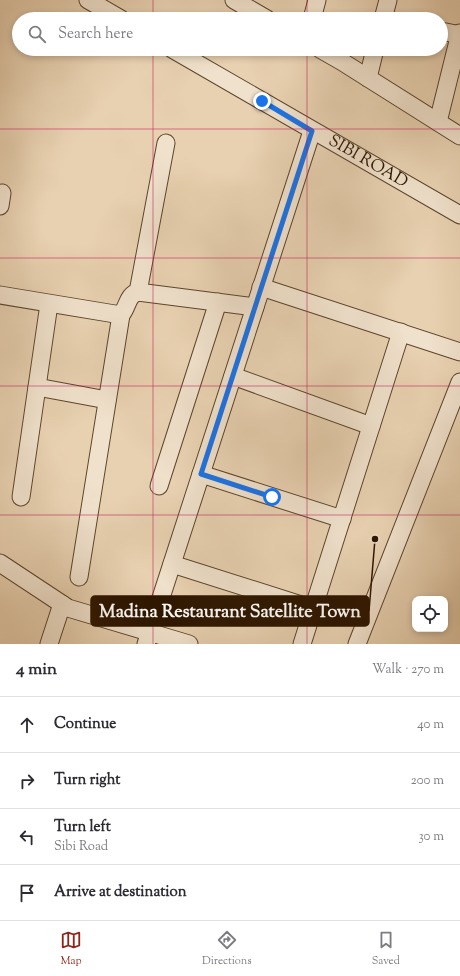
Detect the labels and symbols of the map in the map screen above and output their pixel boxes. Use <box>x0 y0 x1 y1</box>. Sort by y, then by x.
route end <box>253 92 271 110</box>
street label: SIBI ROAD <box>324 129 412 194</box>
route start <box>263 488 281 506</box>
callout: Madina Restaurant Satellite Town <box>91 596 369 626</box>
text: Madina Restaurant Satellite Town <box>99 600 361 626</box>

